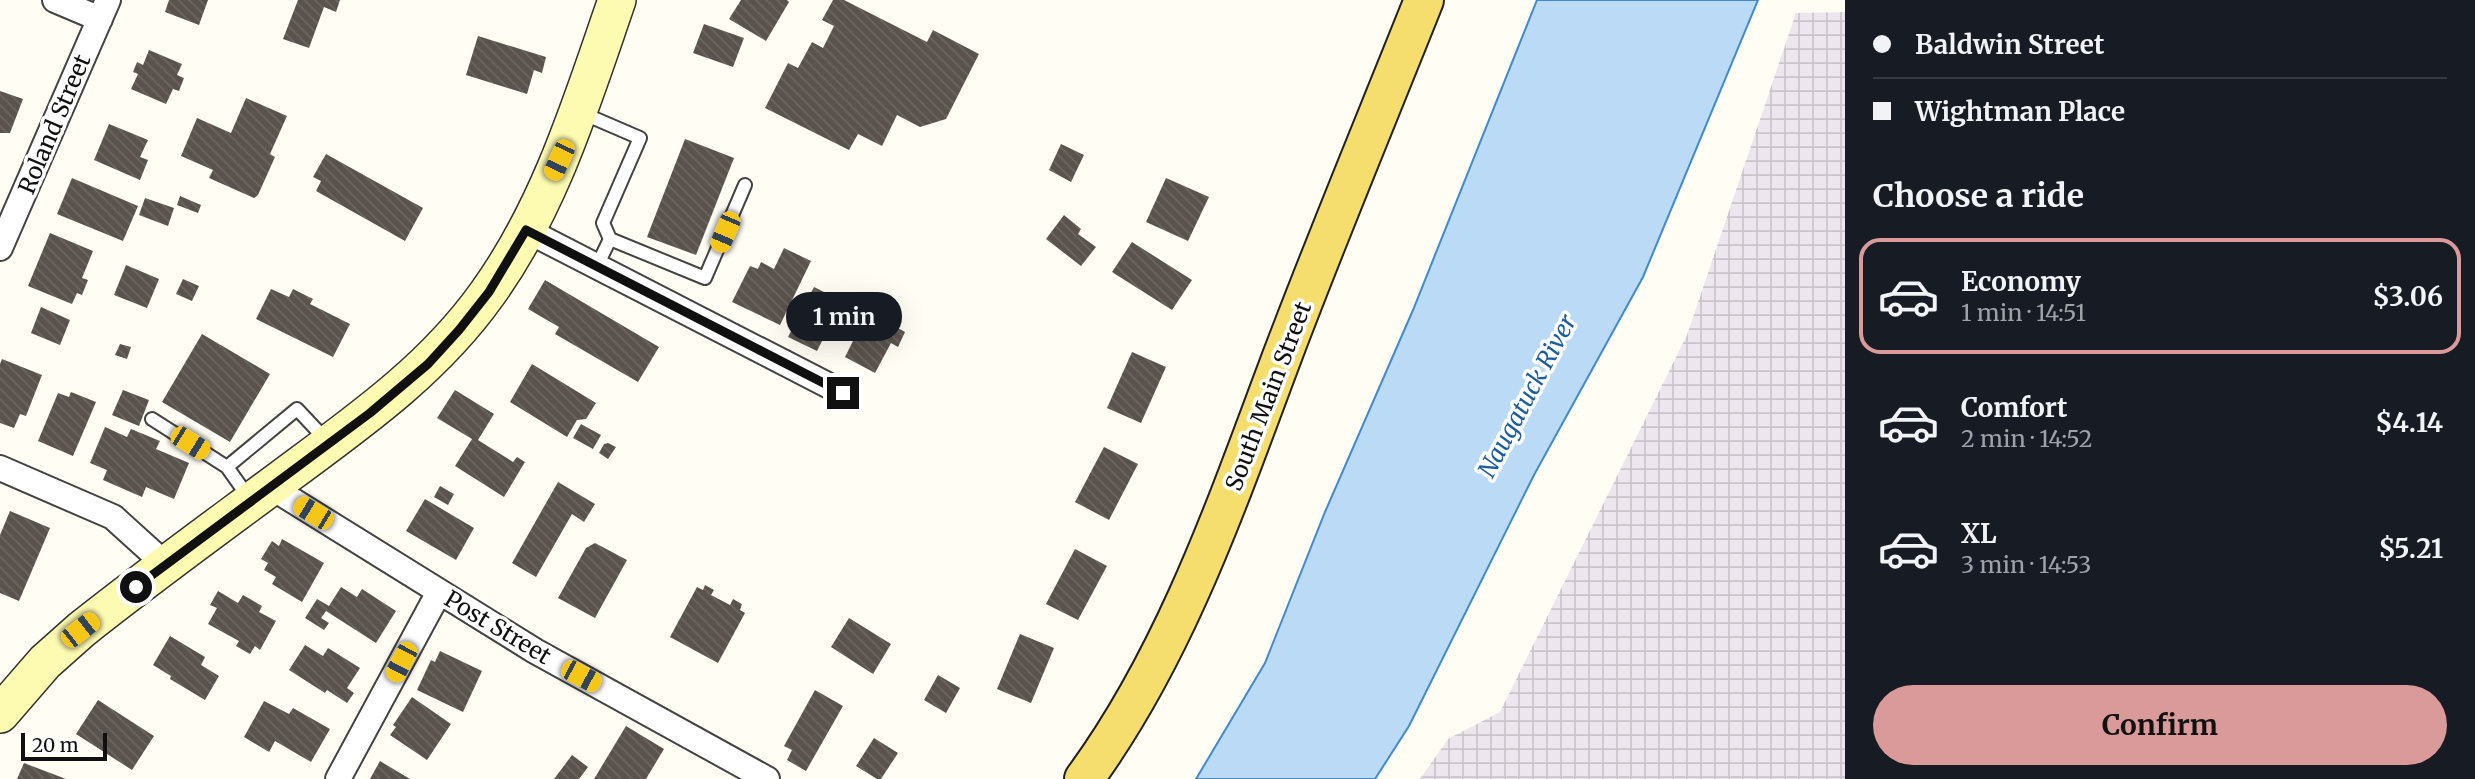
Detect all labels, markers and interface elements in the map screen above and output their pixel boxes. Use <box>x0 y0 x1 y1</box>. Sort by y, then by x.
text: Baldwin Street <box>1915 28 2104 61</box>
street label: Roland Street <box>12 50 96 198</box>
text: Wightman Place <box>1915 95 2125 128</box>
car <box>541 137 578 183</box>
text: Choose a ride <box>1873 176 2084 216</box>
car <box>708 209 743 255</box>
icon: car <box>1877 265 1940 328</box>
text: Economy <box>1961 265 2081 298</box>
text: $3.06 <box>2373 280 2443 313</box>
callout: 1 min <box>785 292 901 340</box>
street label: South Main Street <box>1219 297 1317 495</box>
text: 1 min · 14:51 <box>1961 298 2086 327</box>
text: 1 min <box>813 302 875 331</box>
water label: Naugatuck River <box>1471 308 1584 483</box>
route end <box>827 377 859 409</box>
icon: car <box>1877 391 1940 454</box>
text: Comfort <box>1961 391 2067 424</box>
text: $4.14 <box>2375 406 2443 439</box>
car <box>167 423 214 463</box>
text: 2 min · 14:52 <box>1961 424 2093 453</box>
car <box>290 493 337 533</box>
icon: car <box>1877 517 1940 580</box>
text: XL <box>1961 517 1997 550</box>
text: $5.21 <box>2379 532 2443 565</box>
text: 3 min · 14:53 <box>1961 550 2091 579</box>
route start <box>120 571 152 603</box>
street label: Post Street <box>439 584 557 670</box>
car <box>57 609 104 651</box>
car <box>382 639 421 685</box>
car <box>558 657 605 695</box>
button: Confirm <box>1873 685 2447 765</box>
scale bar <box>21 730 107 762</box>
text: 20 m <box>32 733 79 757</box>

